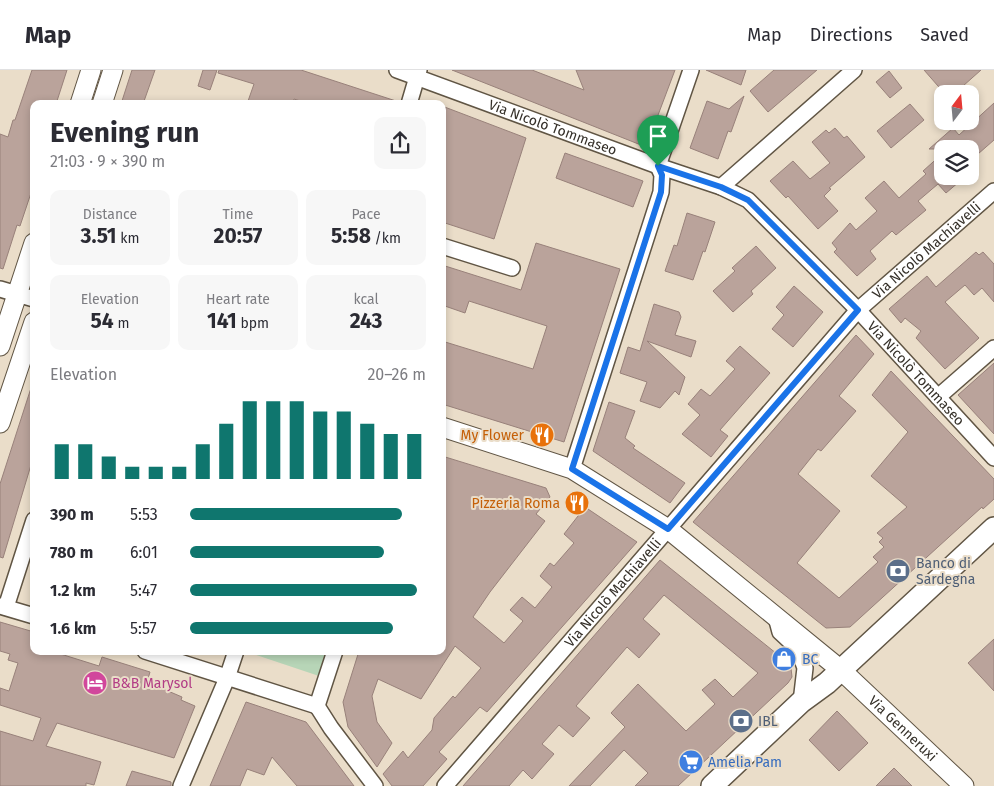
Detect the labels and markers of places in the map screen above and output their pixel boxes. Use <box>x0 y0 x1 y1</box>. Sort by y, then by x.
pin <box>637 115 679 166</box>
restaurant icon: My Flower <box>529 422 555 448</box>
place label: My Flower <box>460 427 525 444</box>
restaurant icon: Pizzeria Roma <box>564 490 590 516</box>
place label: Pizzeria Roma <box>471 495 560 512</box>
place label: Banco di Sardegna <box>916 555 975 588</box>
bank icon: Banco di Sardegna <box>885 558 911 584</box>
shop icon: BC <box>771 646 797 672</box>
place label: BC <box>802 651 819 668</box>
hotel icon: B&B Marysol <box>82 670 108 696</box>
place label: B&B Marysol <box>112 675 192 692</box>
bank icon: IBL <box>728 708 754 734</box>
place label: IBL <box>758 713 778 730</box>
supermarket icon: Amelia Pam <box>678 749 704 775</box>
place label: Amelia Pam <box>708 754 782 771</box>

